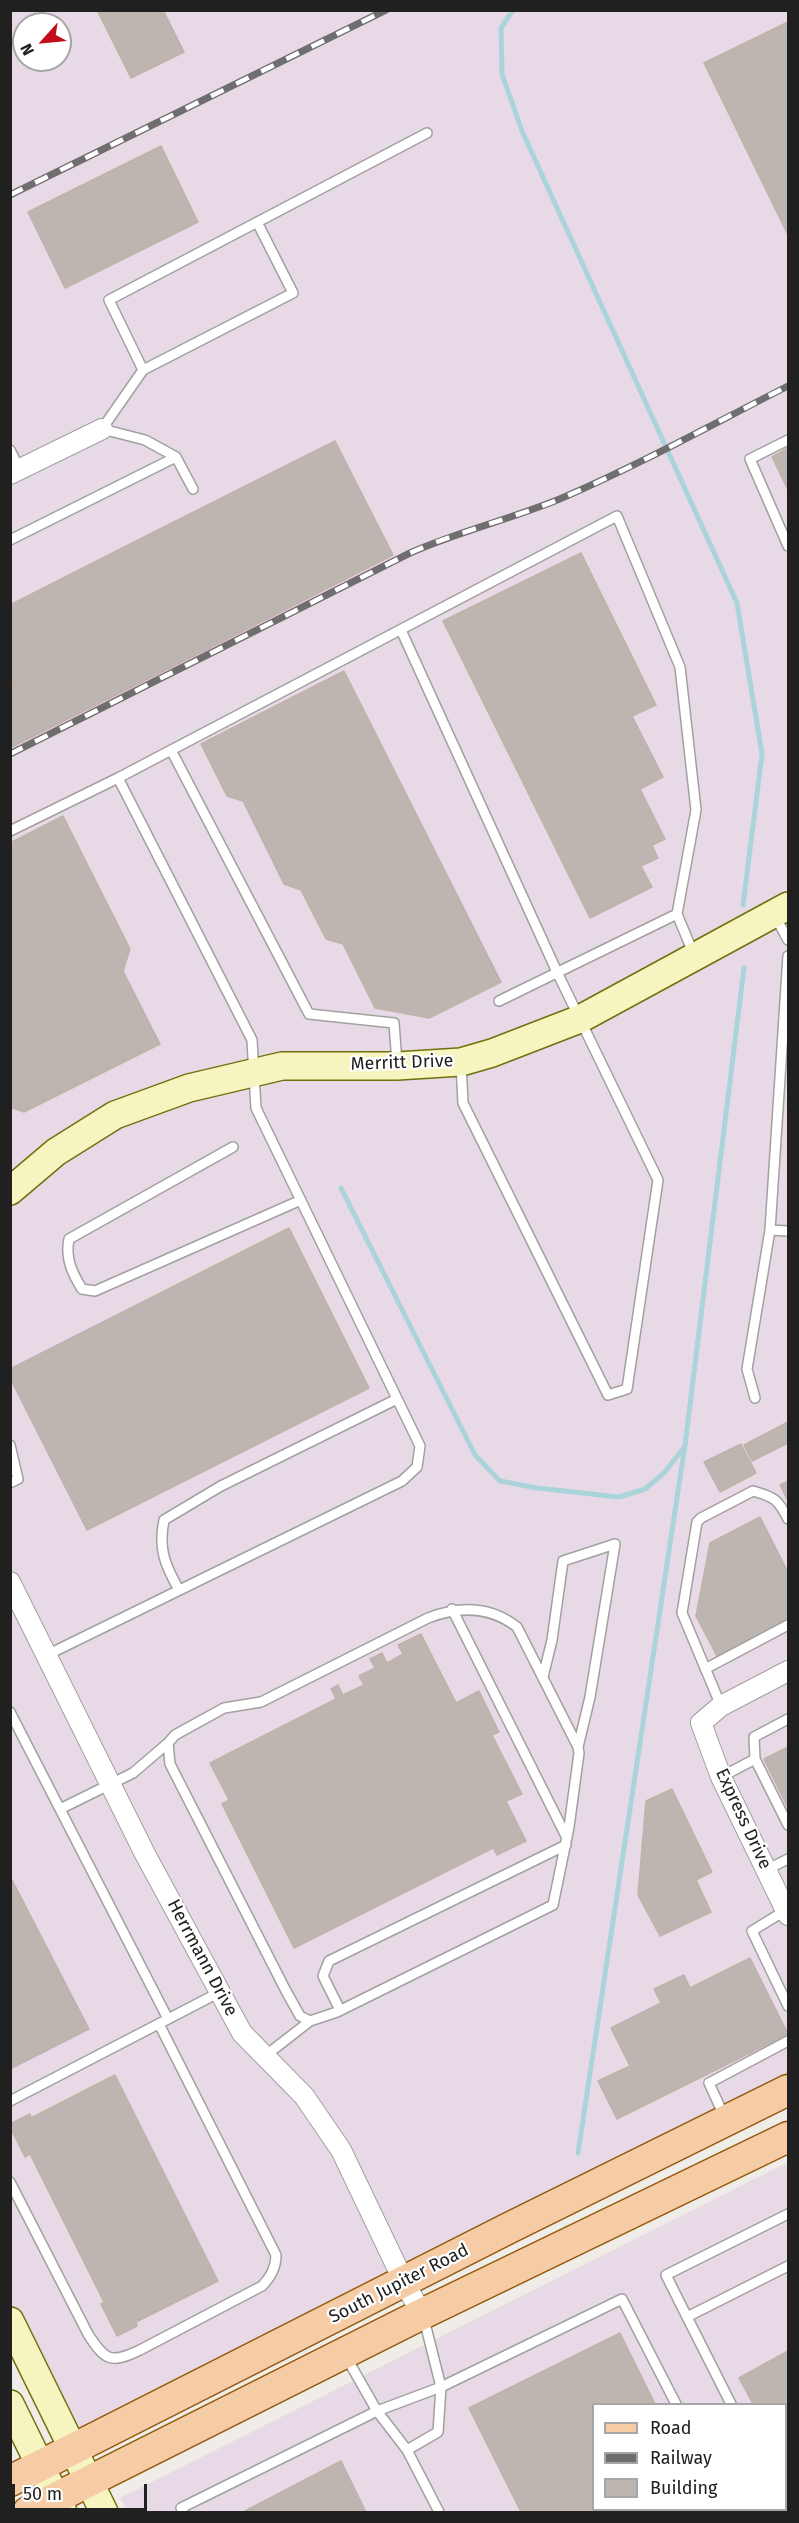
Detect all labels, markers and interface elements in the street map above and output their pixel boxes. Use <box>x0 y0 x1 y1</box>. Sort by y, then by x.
north arrow <box>12 12 72 72</box>
text: N <box>16 40 38 59</box>
street label: Merritt Drive <box>350 1050 454 1076</box>
street label: Express Drive <box>710 1765 776 1873</box>
street label: Herrmann Drive <box>162 1896 242 2020</box>
street label: South Jupiter Road <box>326 2240 472 2328</box>
legend <box>592 2403 787 2511</box>
text: Road <box>650 2417 692 2439</box>
text: Railway <box>650 2447 712 2469</box>
scale bar <box>15 2472 150 2510</box>
text: Building <box>650 2477 717 2499</box>
text: 50 m <box>23 2483 62 2505</box>

